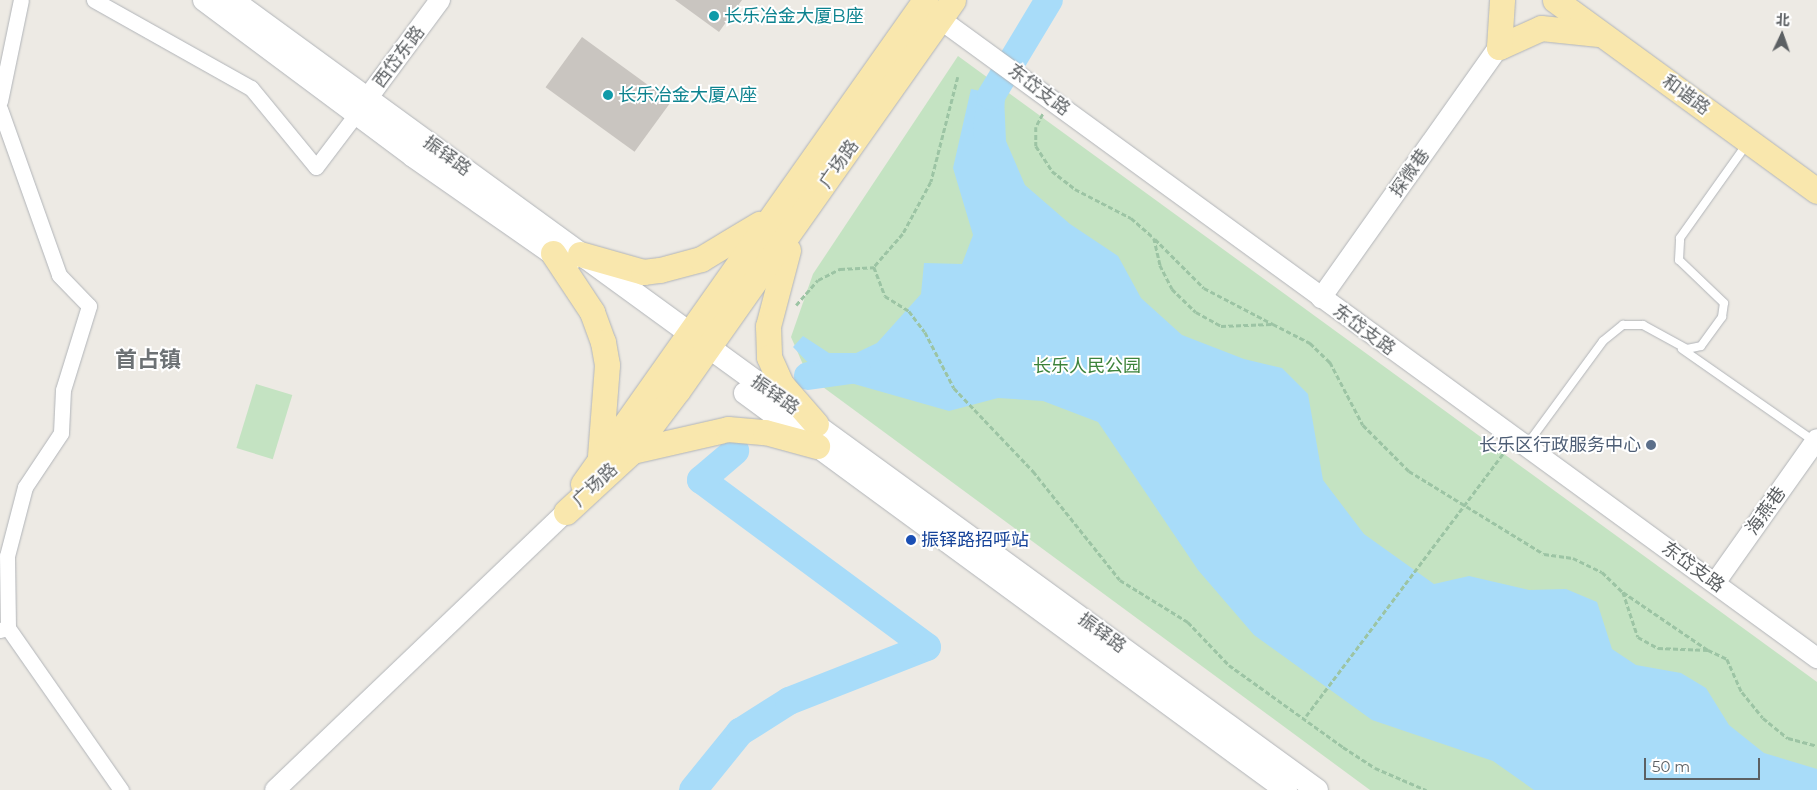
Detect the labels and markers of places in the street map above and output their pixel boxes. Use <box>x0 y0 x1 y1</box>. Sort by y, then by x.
place label: 长乐冶金大厦B座 <box>724 5 864 27</box>
marker: 长乐冶金大厦B座 <box>708 10 720 22</box>
place label: 长乐冶金大厦A座 <box>618 84 757 106</box>
marker: 长乐冶金大厦A座 <box>602 89 614 101</box>
place label: 长乐区行政服务中心 <box>1479 434 1641 456</box>
marker: 长乐区行政服务中心 <box>1645 439 1657 451</box>
place label: 振铎路招呼站 <box>921 529 1029 551</box>
marker: 振铎路招呼站 <box>905 534 917 546</box>

